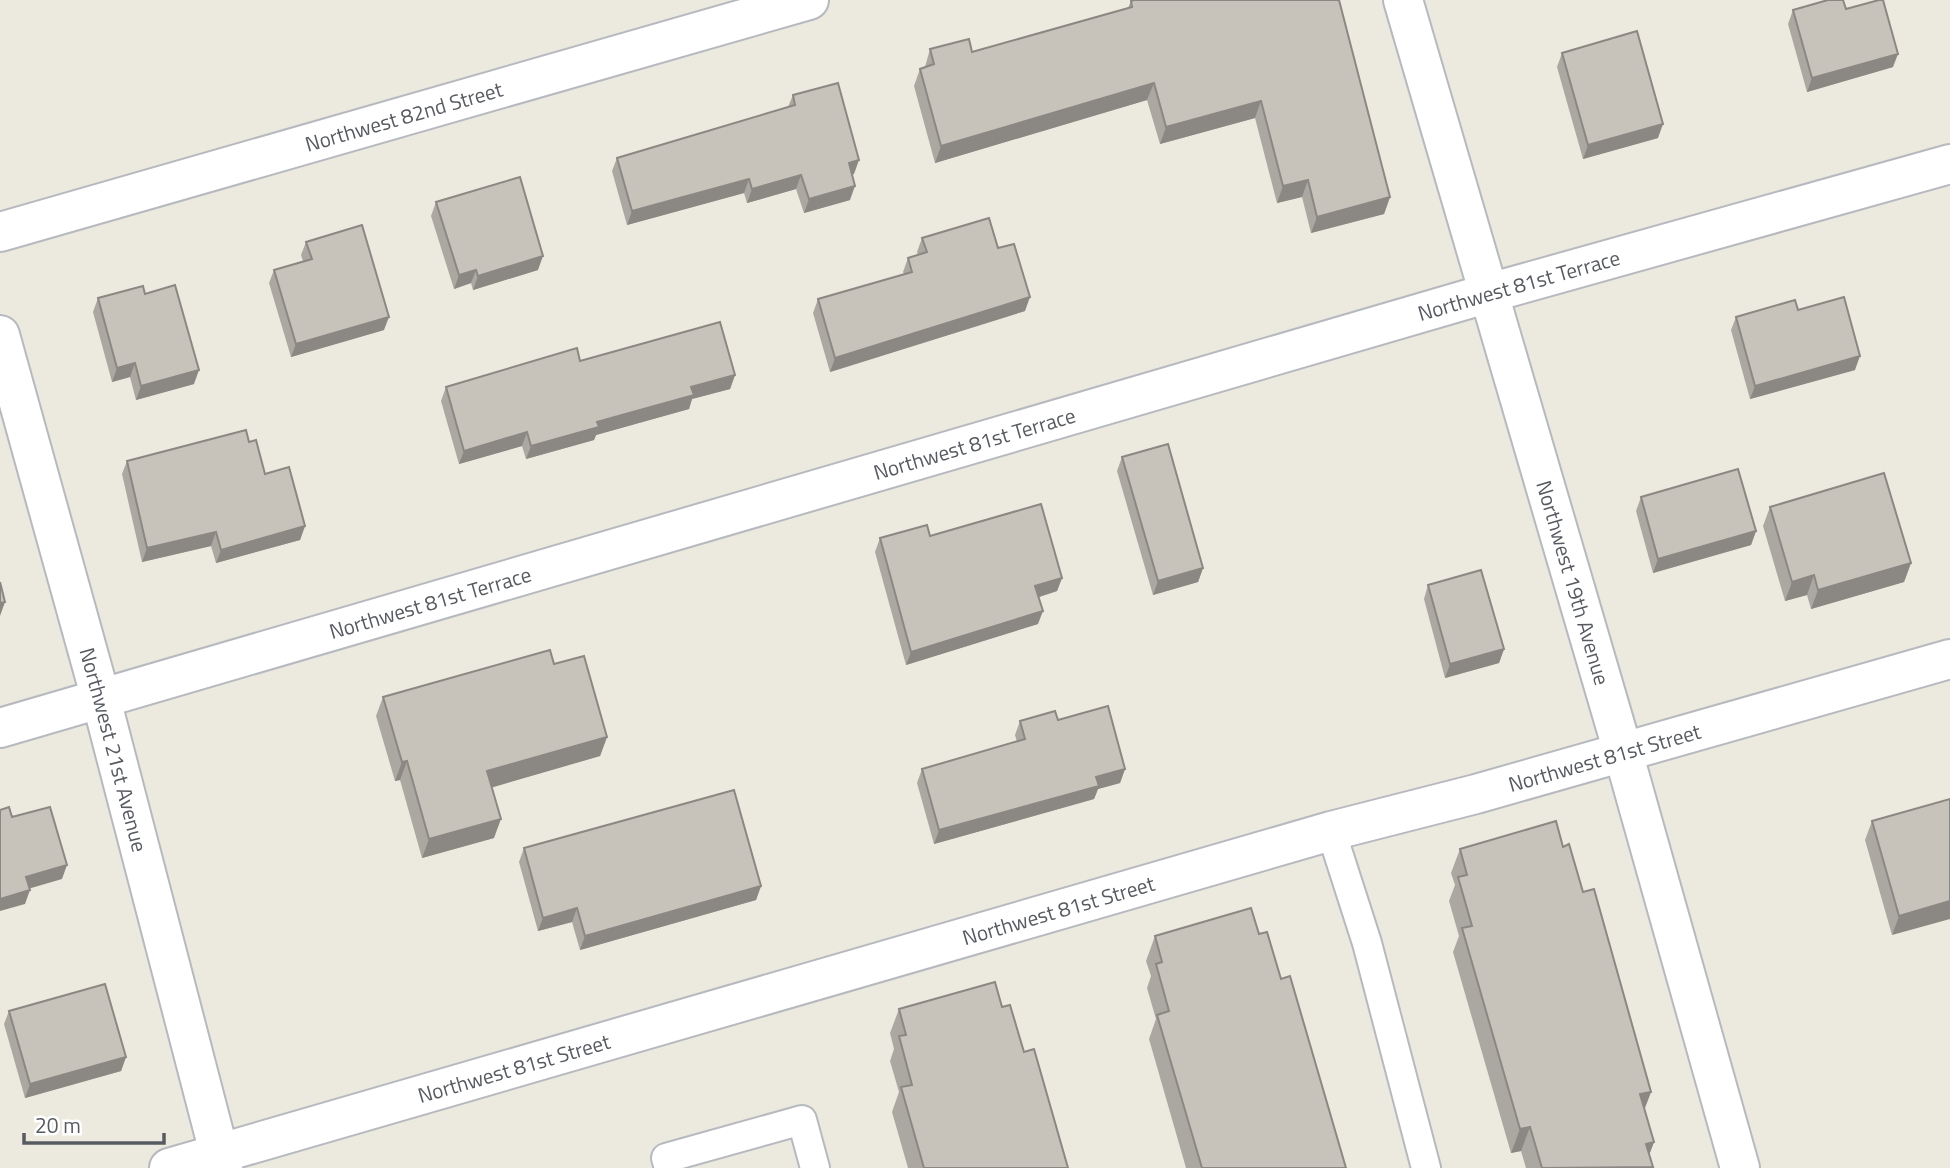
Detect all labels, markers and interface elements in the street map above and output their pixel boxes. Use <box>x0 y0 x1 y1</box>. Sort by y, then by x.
street label: Northwest 82nd Street <box>301 73 507 160</box>
street label: Northwest 81st Terrace <box>1414 241 1624 329</box>
street label: Northwest 81st Terrace <box>869 399 1079 488</box>
street label: Northwest 19th Avenue <box>1528 476 1619 689</box>
street label: Northwest 81st Terrace <box>325 558 535 647</box>
street label: Northwest 21st Avenue <box>71 644 156 855</box>
street label: Northwest 81st Street <box>1504 715 1705 800</box>
street label: Northwest 81st Street <box>958 867 1159 953</box>
street label: Northwest 81st Street <box>414 1025 614 1111</box>
scale bar <box>24 1102 164 1146</box>
text: 20 m <box>35 1109 81 1141</box>

